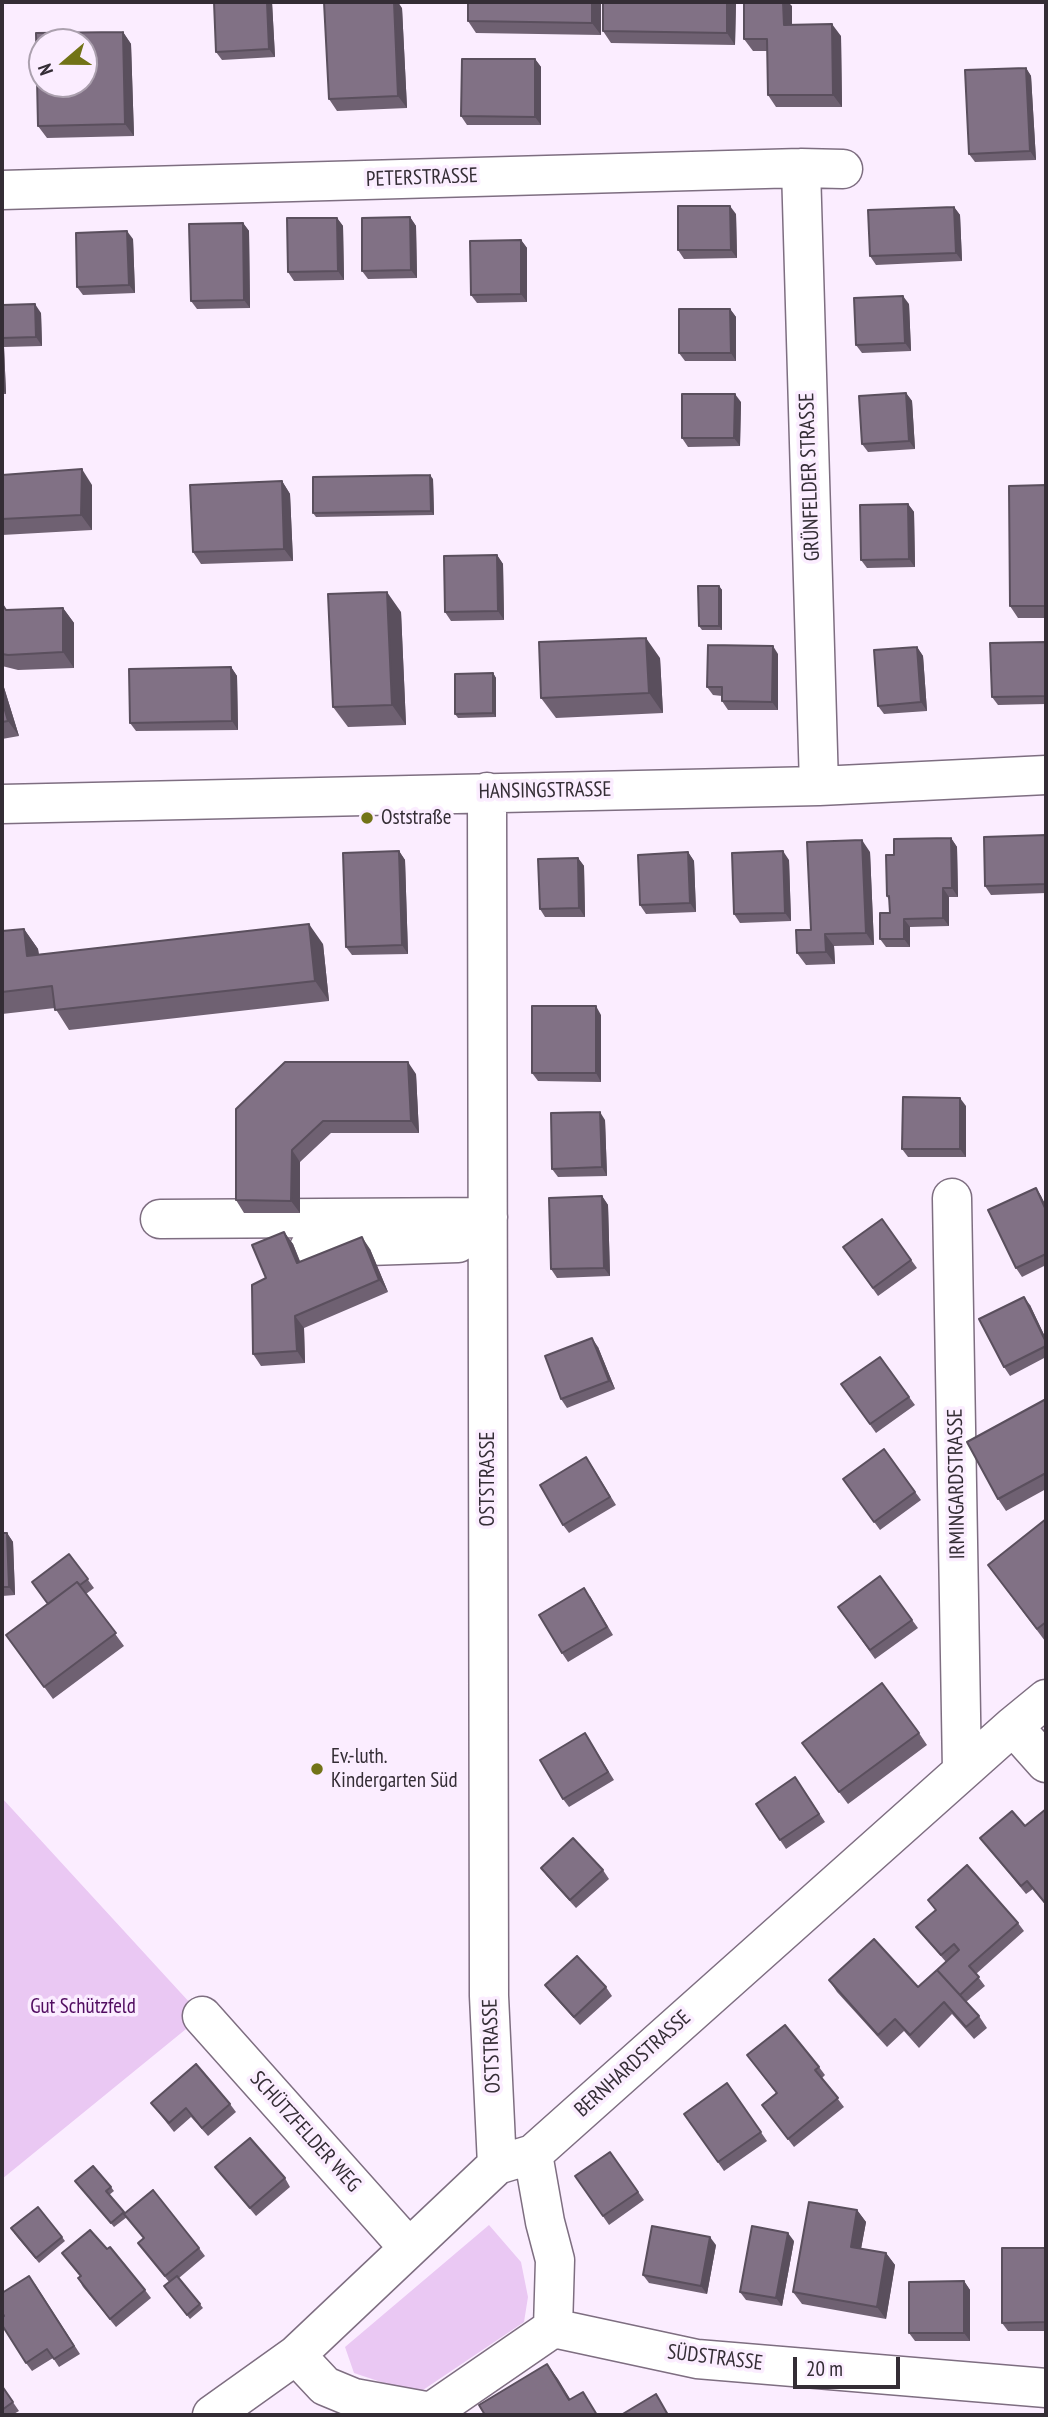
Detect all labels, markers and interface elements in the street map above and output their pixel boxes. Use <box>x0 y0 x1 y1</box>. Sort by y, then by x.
north arrow <box>28 28 98 98</box>
text: N <box>32 61 58 78</box>
street label: PETERSTRASSE <box>366 163 478 193</box>
street label: GRÜNFELDER STRASSE <box>794 392 826 562</box>
street label: HANSINGSTRASSE <box>478 777 612 805</box>
place label: Oststraße <box>381 805 451 831</box>
marker: Oststraße <box>359 810 375 826</box>
street label: IRMINGARDSTRASSE <box>943 1408 971 1560</box>
street label: OSTSTRASSE <box>475 1432 501 1526</box>
place label: Ev.-luth. Kindergarten Süd <box>331 1744 458 1794</box>
marker: Ev.-luth. Kindergarten Süd <box>309 1761 325 1777</box>
park label: Gut Schützfeld <box>30 1994 136 2020</box>
street label: OSTSTRASSE <box>478 1998 506 2094</box>
street label: BERNHARDSTRASSE <box>570 2005 696 2123</box>
street label: SCHÜTZFELDER WEG <box>244 2067 366 2197</box>
street label: SÜDSTRASSE <box>666 2340 764 2376</box>
scale bar <box>796 2344 903 2388</box>
text: 20 m <box>806 2355 843 2382</box>

